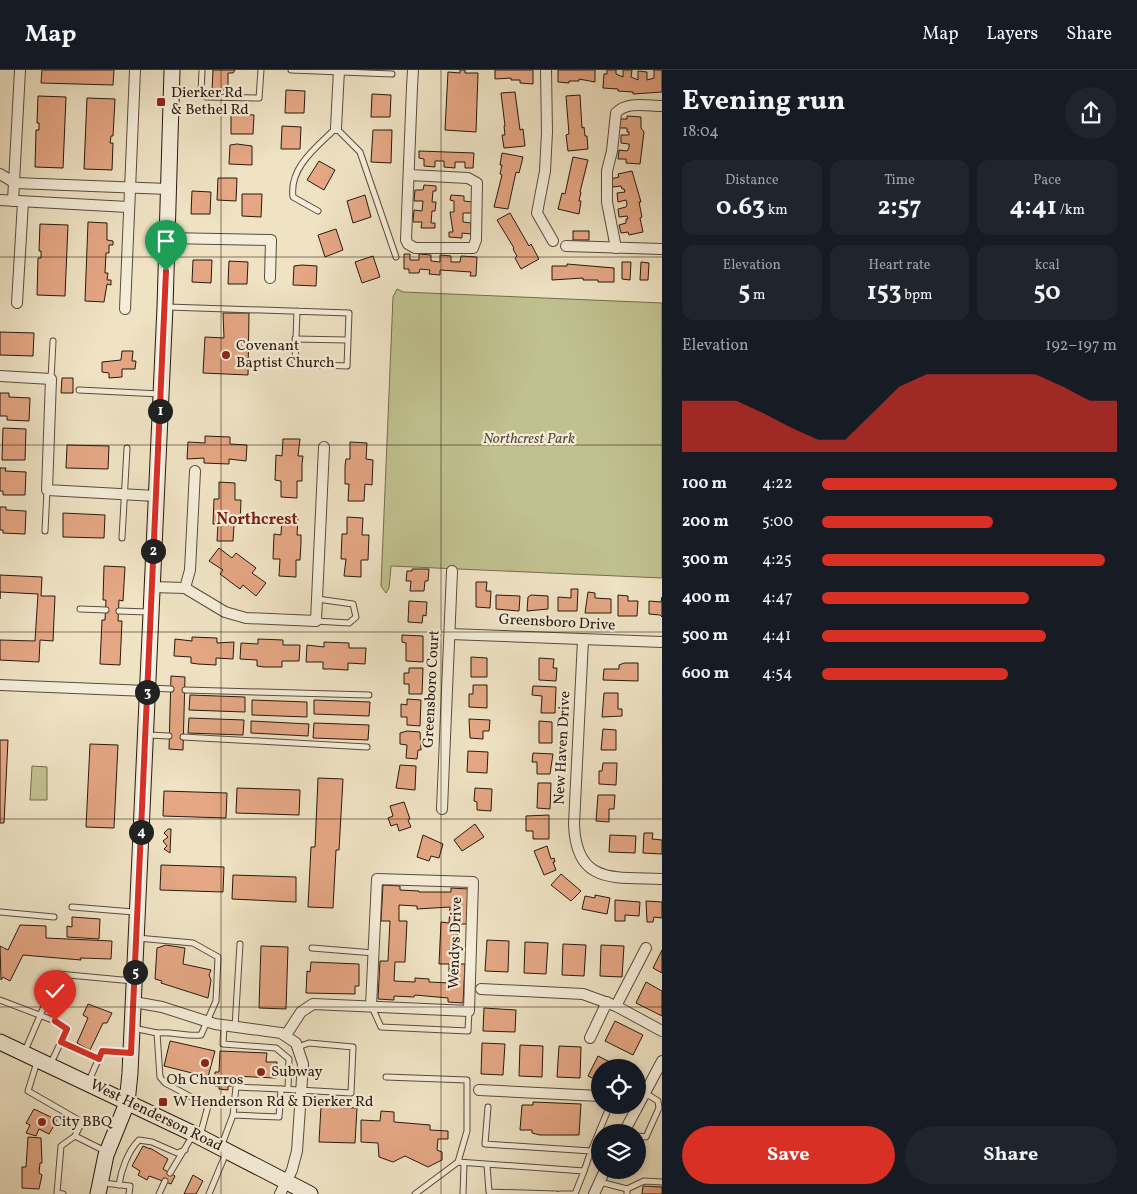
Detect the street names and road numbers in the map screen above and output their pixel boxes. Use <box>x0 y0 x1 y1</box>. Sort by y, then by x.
street label: Greensboro Drive <box>498 609 616 637</box>
street label: Greensboro Court <box>418 629 446 749</box>
street label: New Haven Drive <box>550 691 576 805</box>
street label: Wendys Drive <box>444 896 468 990</box>
street label: West Henderson Road <box>86 1075 226 1157</box>

